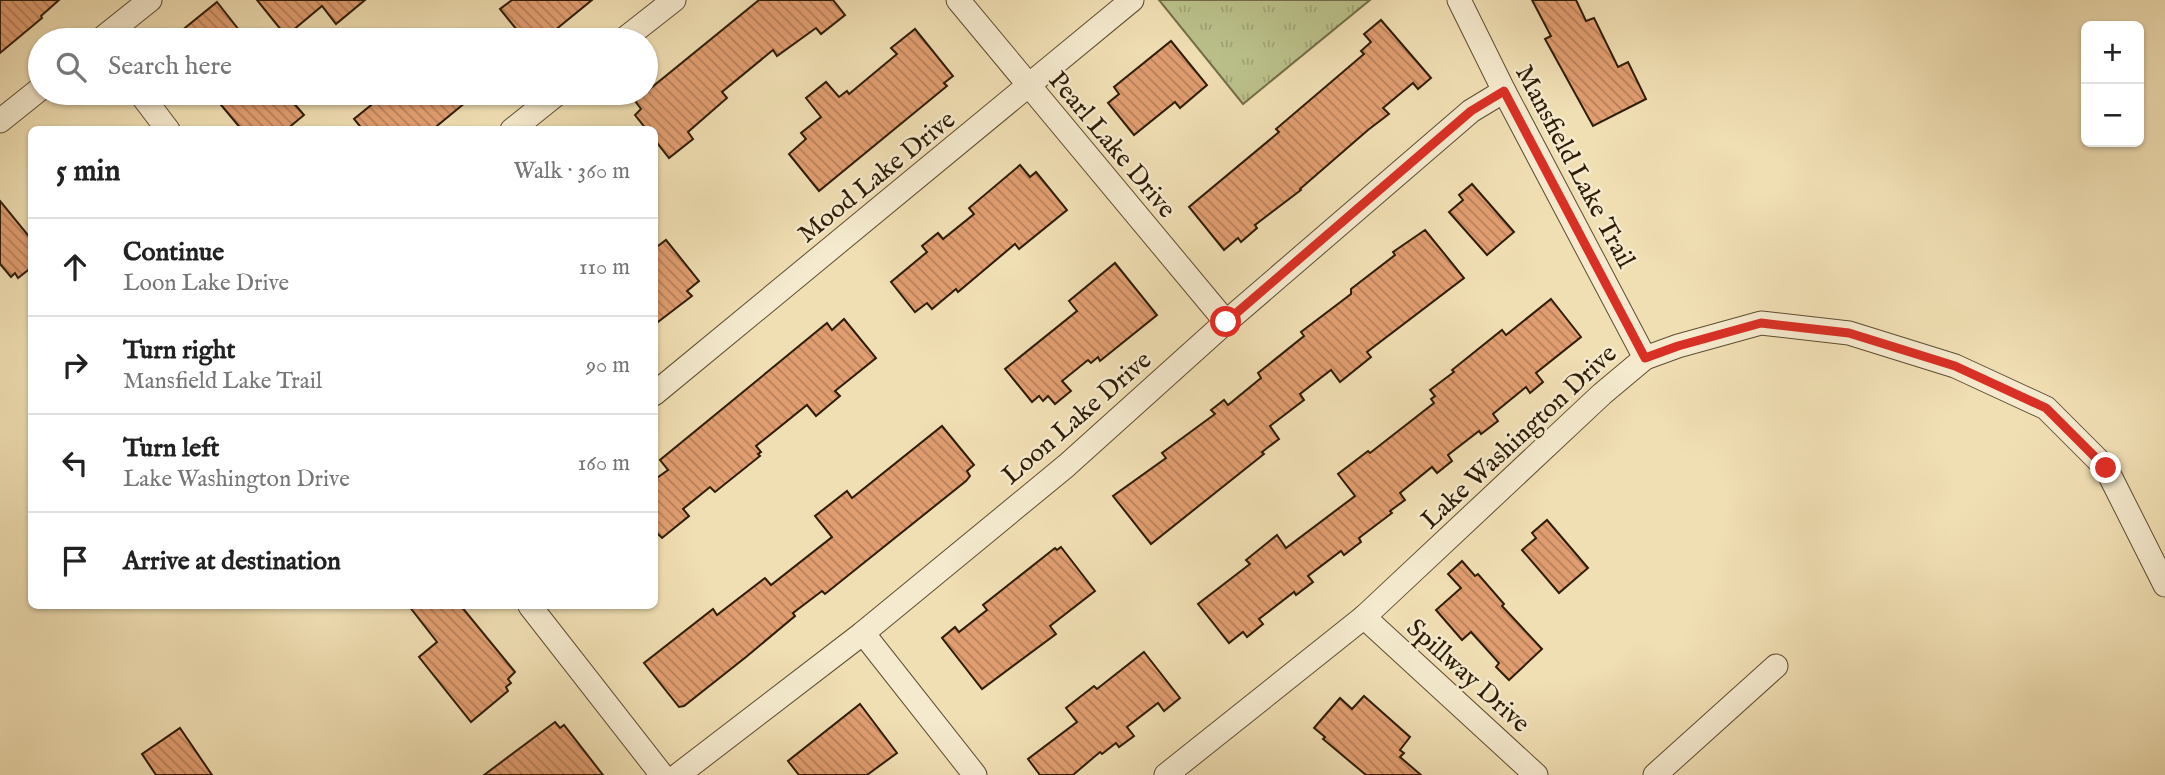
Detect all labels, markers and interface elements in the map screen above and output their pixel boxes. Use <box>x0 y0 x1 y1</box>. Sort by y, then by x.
map controls <box>2081 21 2144 147</box>
button: + <box>2081 21 2144 84</box>
search box <box>28 28 658 105</box>
icon: search <box>52 48 90 86</box>
text: Search here <box>108 50 232 83</box>
street label: Mansfield Lake Trail <box>1507 60 1643 275</box>
street label: Pearl Lake Drive <box>1041 65 1183 225</box>
button: − <box>2081 84 2144 147</box>
street label: Mood Lake Drive <box>791 103 963 251</box>
text: 5 min <box>56 153 121 191</box>
text: Walk · 360 m <box>513 157 630 186</box>
text: Continue <box>123 236 224 269</box>
icon: ahead <box>56 248 94 286</box>
text: 110 m <box>579 253 630 282</box>
text: Loon Lake Drive <box>123 269 289 298</box>
route start <box>1210 306 1241 337</box>
text: Turn right <box>123 334 236 367</box>
street label: Lake Washington Drive <box>1414 338 1624 537</box>
street label: Loon Lake Drive <box>995 344 1159 492</box>
icon: right <box>56 346 94 384</box>
text: 90 m <box>586 351 630 380</box>
text: Mansfield Lake Trail <box>123 367 322 396</box>
text: Turn left <box>123 432 220 465</box>
icon: left <box>56 444 94 482</box>
text: 160 m <box>578 449 630 478</box>
route end <box>2090 452 2121 483</box>
text: Lake Washington Drive <box>123 465 350 494</box>
icon: arrive <box>56 542 94 580</box>
text: Arrive at destination <box>123 545 341 578</box>
street label: Spillway Drive <box>1399 612 1537 740</box>

